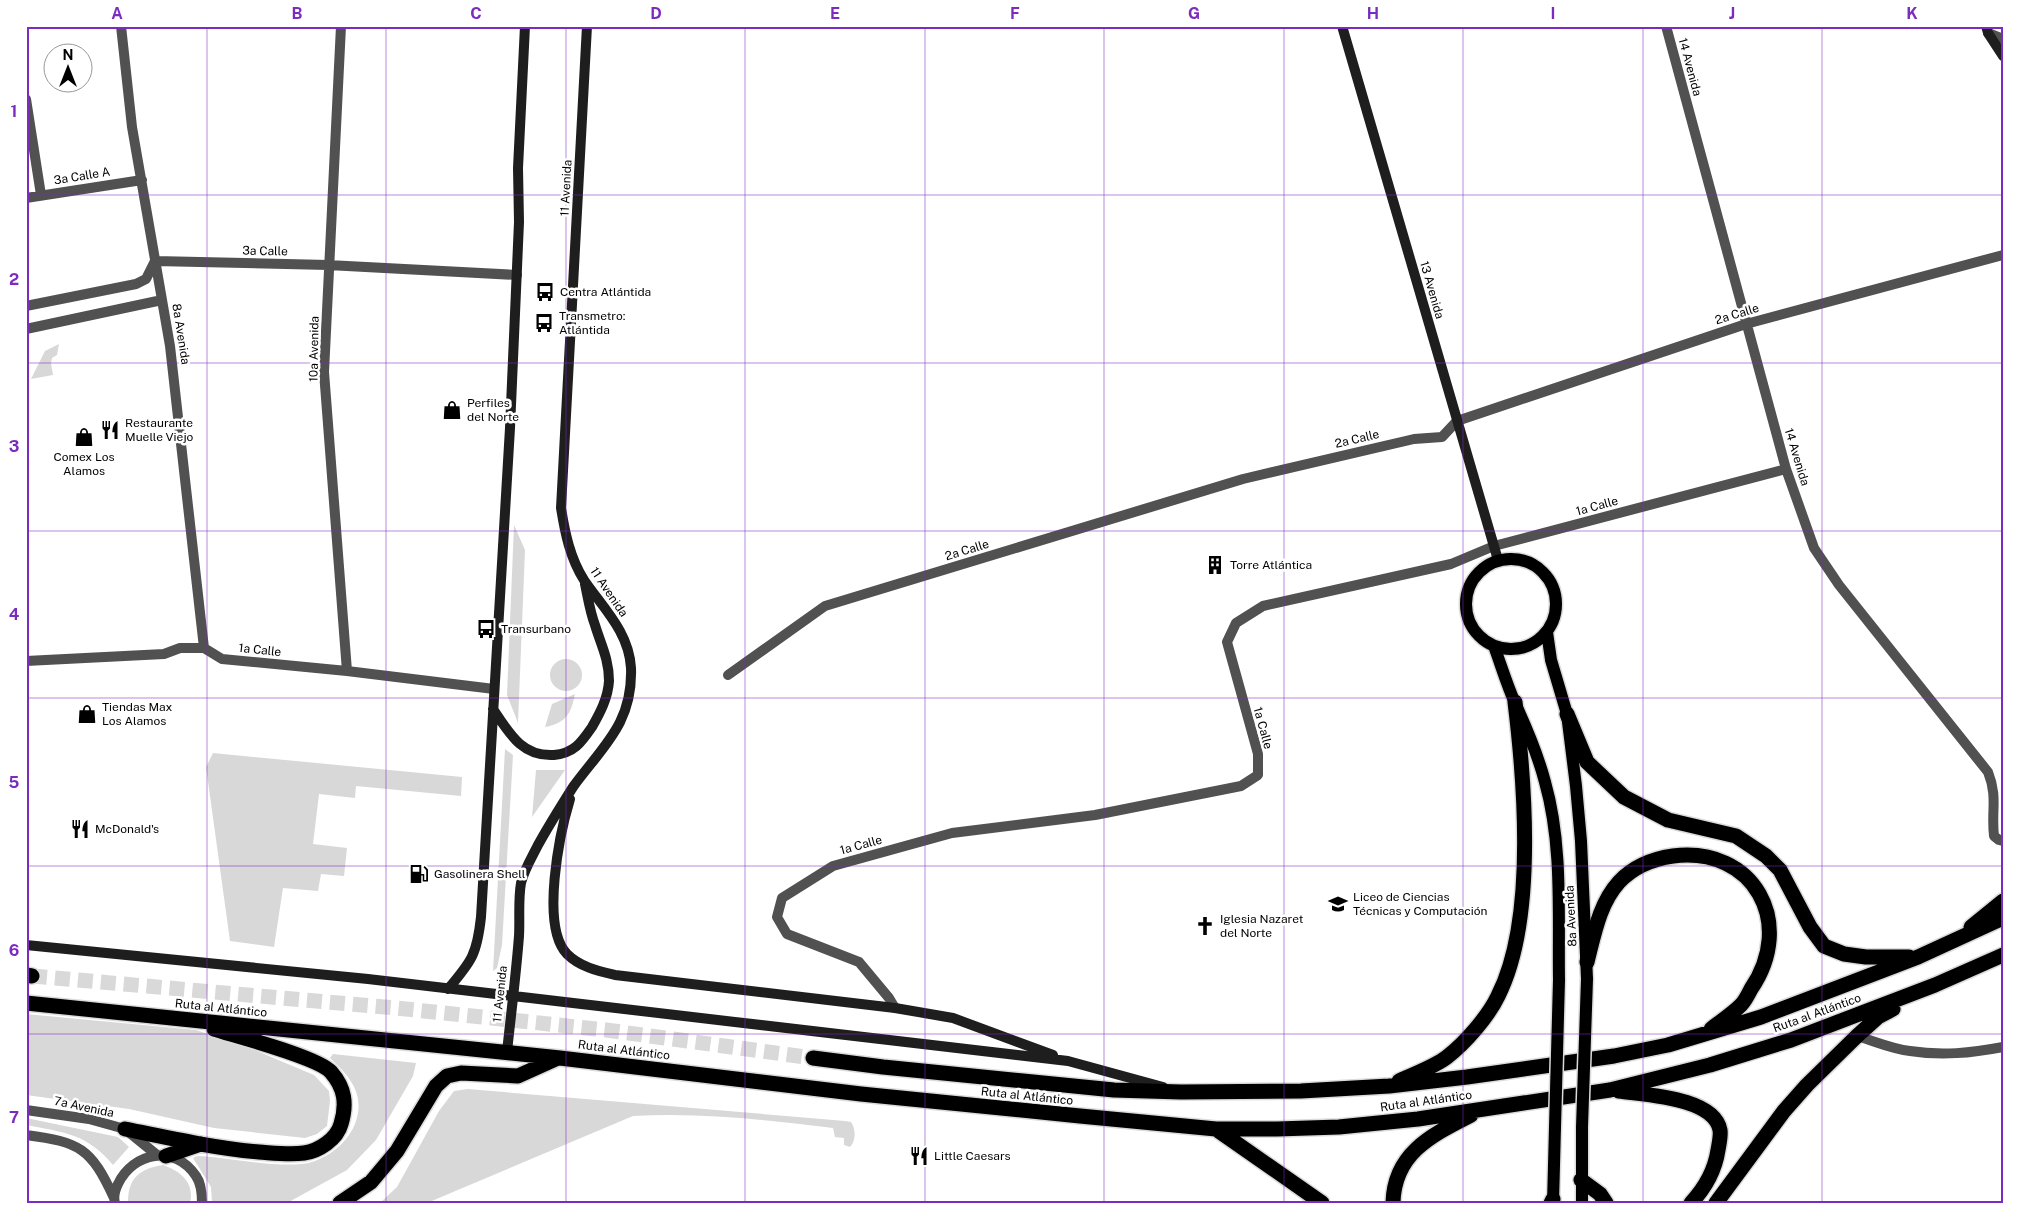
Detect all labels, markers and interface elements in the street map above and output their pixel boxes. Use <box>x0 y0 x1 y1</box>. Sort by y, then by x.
text: A <box>111 4 123 23</box>
text: B <box>292 4 303 23</box>
text: C <box>470 4 482 23</box>
text: D <box>650 4 662 23</box>
text: E <box>830 4 840 23</box>
text: F <box>1010 4 1020 23</box>
text: G <box>1188 4 1200 23</box>
text: H <box>1367 4 1379 23</box>
text: I <box>1551 4 1555 23</box>
text: J <box>1729 4 1735 23</box>
text: K <box>1906 4 1918 23</box>
street label: 14 Avenida <box>1676 36 1704 98</box>
north arrow <box>42 42 92 92</box>
text: N <box>63 47 73 63</box>
text: 1 <box>11 102 17 121</box>
street label: 11 Avenida <box>558 159 574 217</box>
street label: 3a Calle A <box>53 165 112 187</box>
street label: 3a Calle <box>242 244 288 258</box>
street label: 13 Avenida <box>1417 259 1447 321</box>
text: 2 <box>9 270 19 289</box>
bus stop icon: Centra Atlántida <box>534 281 556 303</box>
place label: Centra Atlántida <box>560 285 651 299</box>
street label: 2a Calle <box>1713 301 1761 327</box>
street label: 8a Avenida <box>169 303 193 365</box>
place label: Transmetro: Atlántida <box>559 309 625 337</box>
bus stop icon: Transmetro: Atlántida <box>533 312 555 334</box>
street label: 10a Avenida <box>306 316 322 382</box>
place label: Perfiles del Norte <box>467 396 519 424</box>
shop icon: Perfiles del Norte <box>441 399 463 421</box>
place label: Restaurante Muelle Viejo <box>125 416 194 444</box>
restaurant icon: Restaurante Muelle Viejo <box>99 419 121 441</box>
shop icon: Comex Los Alamos <box>73 426 95 448</box>
street label: 14 Avenida <box>1782 426 1812 488</box>
street label: 2a Calle <box>1333 427 1381 451</box>
text: 3 <box>9 437 19 456</box>
place label: Comex Los Alamos <box>54 450 115 478</box>
street label: 1a Calle <box>1574 494 1620 518</box>
street label: 2a Calle <box>943 537 991 563</box>
building icon: Torre Atlántica <box>1204 554 1226 576</box>
place label: Torre Atlántica <box>1230 558 1312 572</box>
street label: 11 Avenida <box>587 564 631 620</box>
text: 4 <box>9 605 20 624</box>
bus stop icon: Transurbano <box>475 618 497 640</box>
place label: Transurbano <box>501 622 571 636</box>
street label: 1a Calle <box>238 641 282 659</box>
place label: Tiendas Max Los Alamos <box>102 700 173 728</box>
shop icon: Tiendas Max Los Alamos <box>76 703 98 725</box>
street label: 1a Calle <box>1251 705 1275 751</box>
text: 5 <box>9 773 20 792</box>
restaurant icon: McDonald's <box>69 818 91 840</box>
place label: McDonald's <box>95 822 159 836</box>
street label: 1a Calle <box>838 833 884 857</box>
fuel station icon: Gasolinera Shell <box>408 863 430 885</box>
place label: Gasolinera Shell <box>434 867 526 881</box>
street label: 8a Avenida <box>1562 885 1580 947</box>
place label: Liceo de Ciencias Técnicas y Computación <box>1353 890 1488 918</box>
school or university icon: Liceo de Ciencias Técnicas y Computación <box>1327 893 1349 915</box>
place label: Iglesia Nazaret del Norte <box>1220 912 1304 940</box>
church icon: Iglesia Nazaret del Norte <box>1194 915 1216 937</box>
text: 6 <box>9 941 19 960</box>
street label: 11 Avenida <box>490 965 510 1023</box>
street label: Ruta al Atlántico <box>1771 991 1863 1035</box>
street label: Ruta al Atlántico <box>174 996 268 1020</box>
street label: Ruta al Atlántico <box>577 1037 671 1063</box>
street label: Ruta al Atlántico <box>980 1084 1074 1108</box>
street label: Ruta al Atlántico <box>1379 1088 1473 1114</box>
street label: 7a Avenida <box>53 1094 115 1120</box>
text: 7 <box>9 1108 19 1127</box>
restaurant icon: Little Caesars <box>908 1145 930 1167</box>
place label: Little Caesars <box>934 1149 1011 1163</box>

